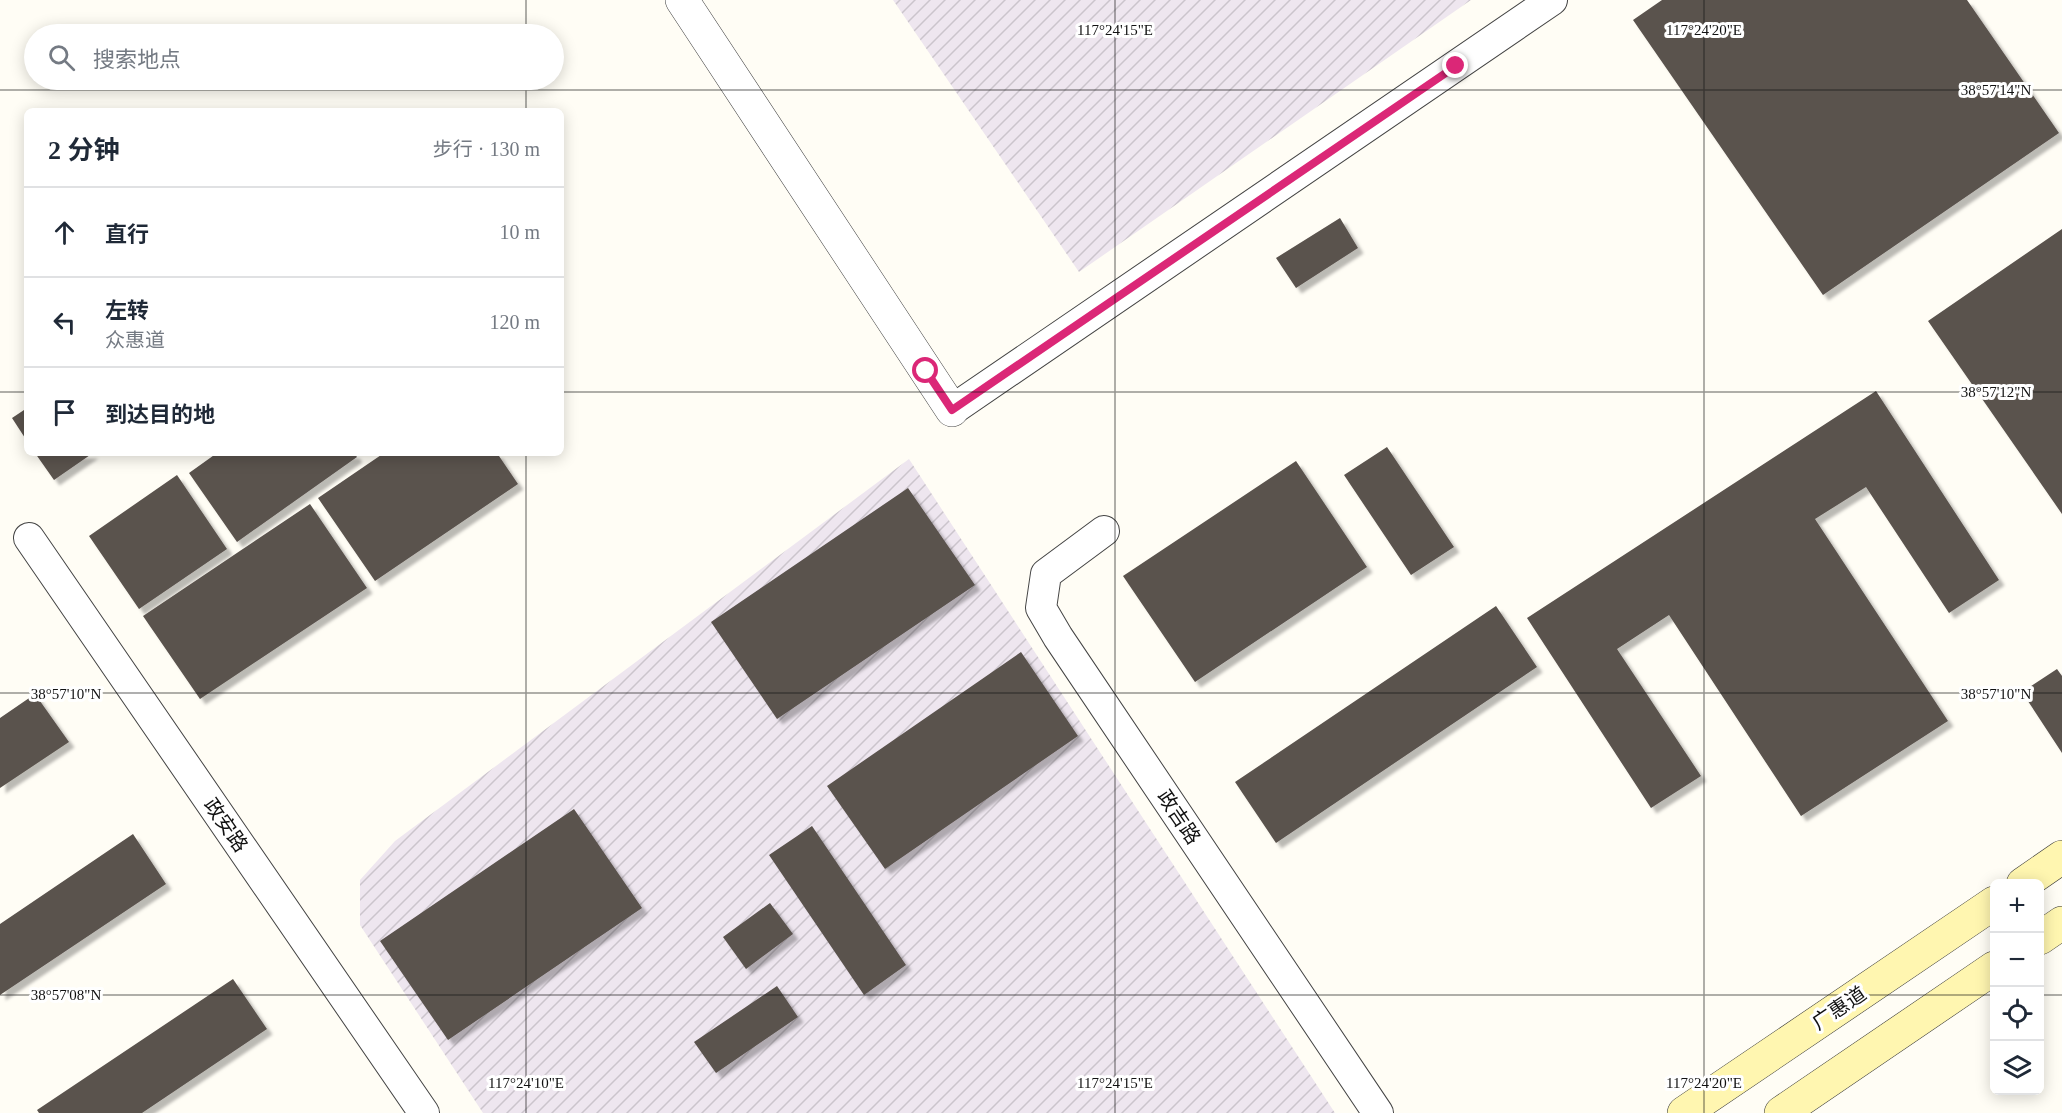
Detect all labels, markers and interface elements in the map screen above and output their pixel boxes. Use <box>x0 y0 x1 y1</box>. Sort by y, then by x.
text: 117°24'15"E <box>1077 22 1153 38</box>
text: 117°24'20"E <box>1666 22 1742 38</box>
search box <box>24 24 564 90</box>
icon: search <box>45 41 78 74</box>
text: 搜索地点 <box>93 47 181 72</box>
route end <box>1442 52 1468 78</box>
text: 38°57'14"N <box>1961 82 2031 98</box>
text: 2 分钟 <box>48 136 120 165</box>
text: 步行 · 130 m <box>433 138 540 160</box>
icon: ahead <box>48 216 81 249</box>
text: 10 m <box>499 221 540 243</box>
text: 直行 <box>105 222 149 247</box>
text: 左转 <box>105 298 149 323</box>
icon: left <box>48 306 81 339</box>
text: 120 m <box>489 311 540 333</box>
text: 众惠道 <box>105 329 165 351</box>
route start <box>912 357 938 383</box>
text: 38°57'12"N <box>1961 384 2031 400</box>
icon: arrive <box>48 396 81 429</box>
text: 到达目的地 <box>105 402 215 427</box>
text: 38°57'10"N <box>31 686 101 702</box>
text: 38°57'10"N <box>1961 686 2031 702</box>
street label: 政吉路 <box>1153 786 1205 848</box>
street label: 政安路 <box>200 794 252 856</box>
map controls <box>1990 879 2044 1095</box>
button: + <box>1990 879 2044 933</box>
button: − <box>1990 933 2044 987</box>
street label: 广惠道 <box>1808 982 1870 1034</box>
text: 38°57'08"N <box>31 987 101 1003</box>
button: locate <box>1990 987 2044 1041</box>
button: layers <box>1990 1041 2044 1095</box>
text: 117°24'10"E <box>488 1075 564 1091</box>
text: 117°24'15"E <box>1077 1075 1153 1091</box>
text: 117°24'20"E <box>1666 1075 1742 1091</box>

